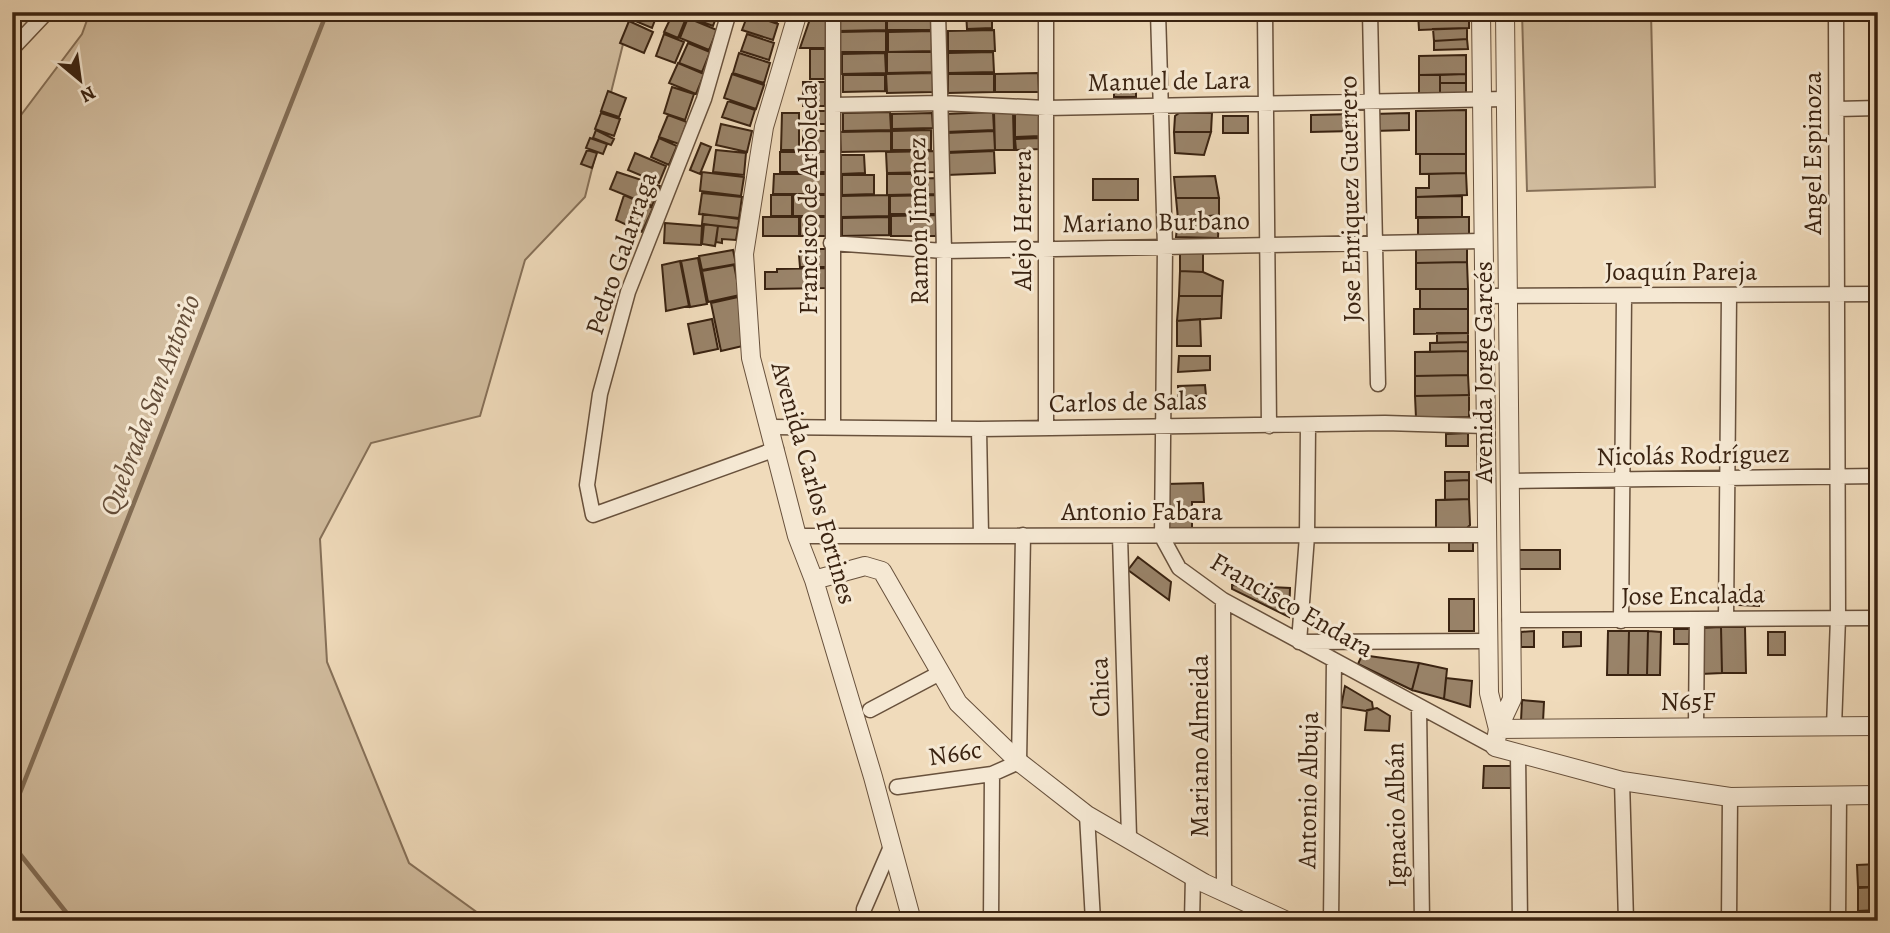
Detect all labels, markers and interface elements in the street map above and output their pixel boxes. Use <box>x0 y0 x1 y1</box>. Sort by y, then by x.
north arrow <box>46 46 116 116</box>
street label: Manuel de Lara <box>1087 62 1251 100</box>
street label: Angel Espinoza <box>1795 71 1830 236</box>
street label: Jose Enriquez Guerrero <box>1330 75 1370 323</box>
text: N <box>75 79 100 109</box>
street label: Francisco de Arboleda <box>791 83 826 315</box>
street label: Ramon Jimenez <box>899 137 937 305</box>
street label: Alejo Herrera <box>1005 149 1040 292</box>
street label: Pedro Galarraga <box>577 167 665 339</box>
street label: Mariano Burbano <box>1062 203 1250 241</box>
street label: Joaquín Pareja <box>1605 254 1757 289</box>
street label: Avenida Jorge Garcés <box>1466 261 1501 484</box>
water label: Quebrada San Antonio <box>90 289 210 521</box>
street label: Avenida Carlos Fortines <box>762 357 865 608</box>
street label: Carlos de Salas <box>1049 383 1207 421</box>
street label: Nicolás Rodríguez <box>1596 436 1790 474</box>
street label: Antonio Fabara <box>1060 494 1223 529</box>
street label: Francisco Endara <box>1204 544 1380 666</box>
street label: Jose Encalada <box>1621 576 1765 614</box>
street label: Mariano Almeida <box>1182 654 1217 838</box>
street label: Chica <box>1081 656 1119 718</box>
street label: N65F <box>1660 684 1716 719</box>
street label: Antonio Albuja <box>1289 711 1327 870</box>
street label: N66c <box>926 732 984 774</box>
street label: Ignacio Albán <box>1377 742 1415 888</box>

